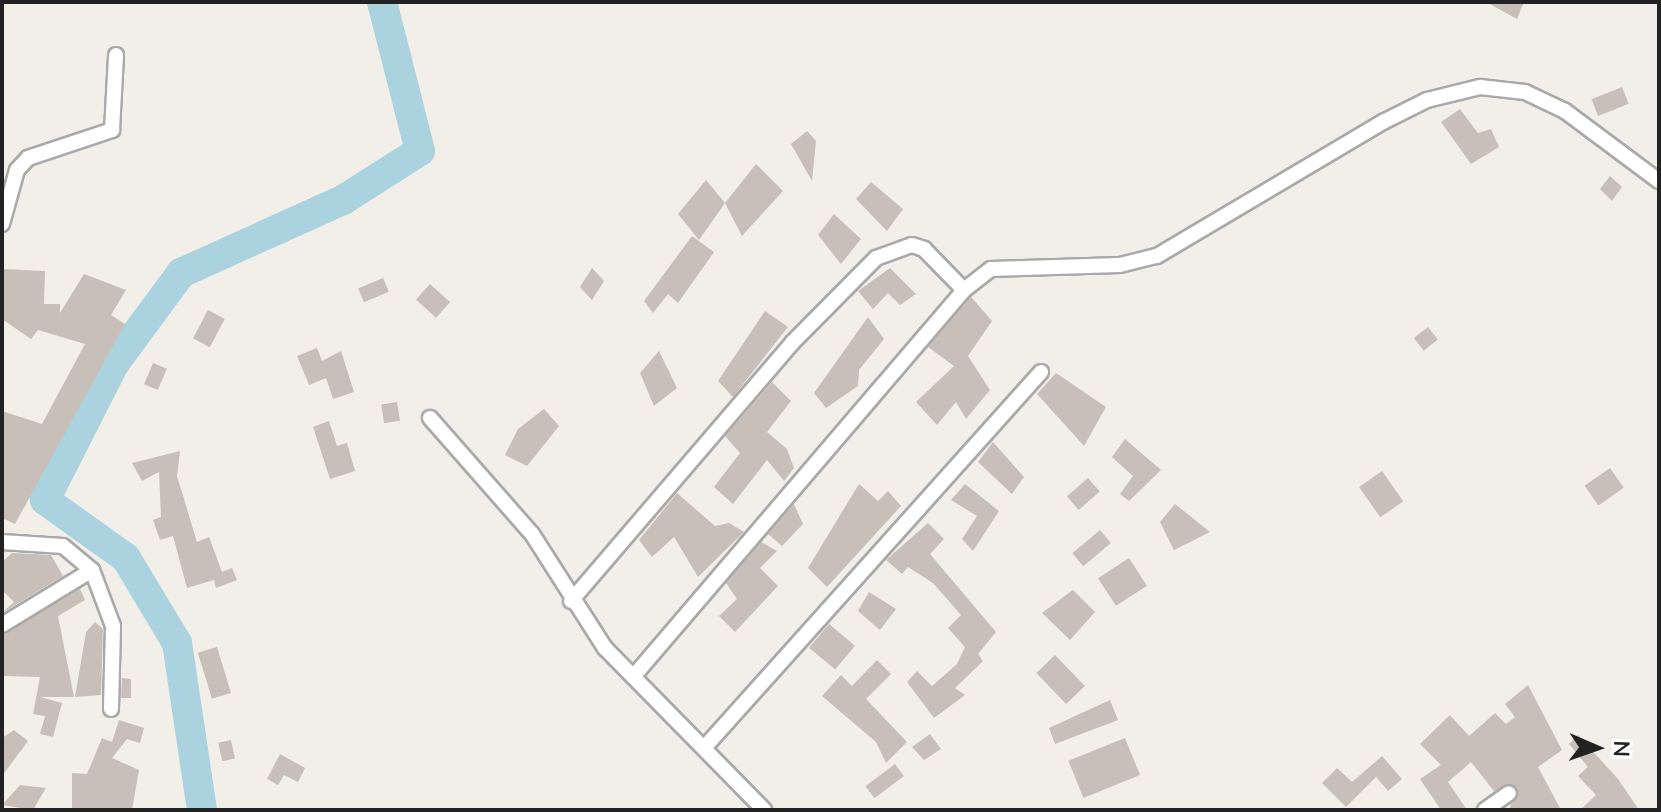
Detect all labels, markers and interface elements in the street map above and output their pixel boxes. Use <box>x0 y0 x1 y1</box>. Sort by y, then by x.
north arrow <box>1557 708 1637 788</box>
text: N <box>1606 740 1636 758</box>

